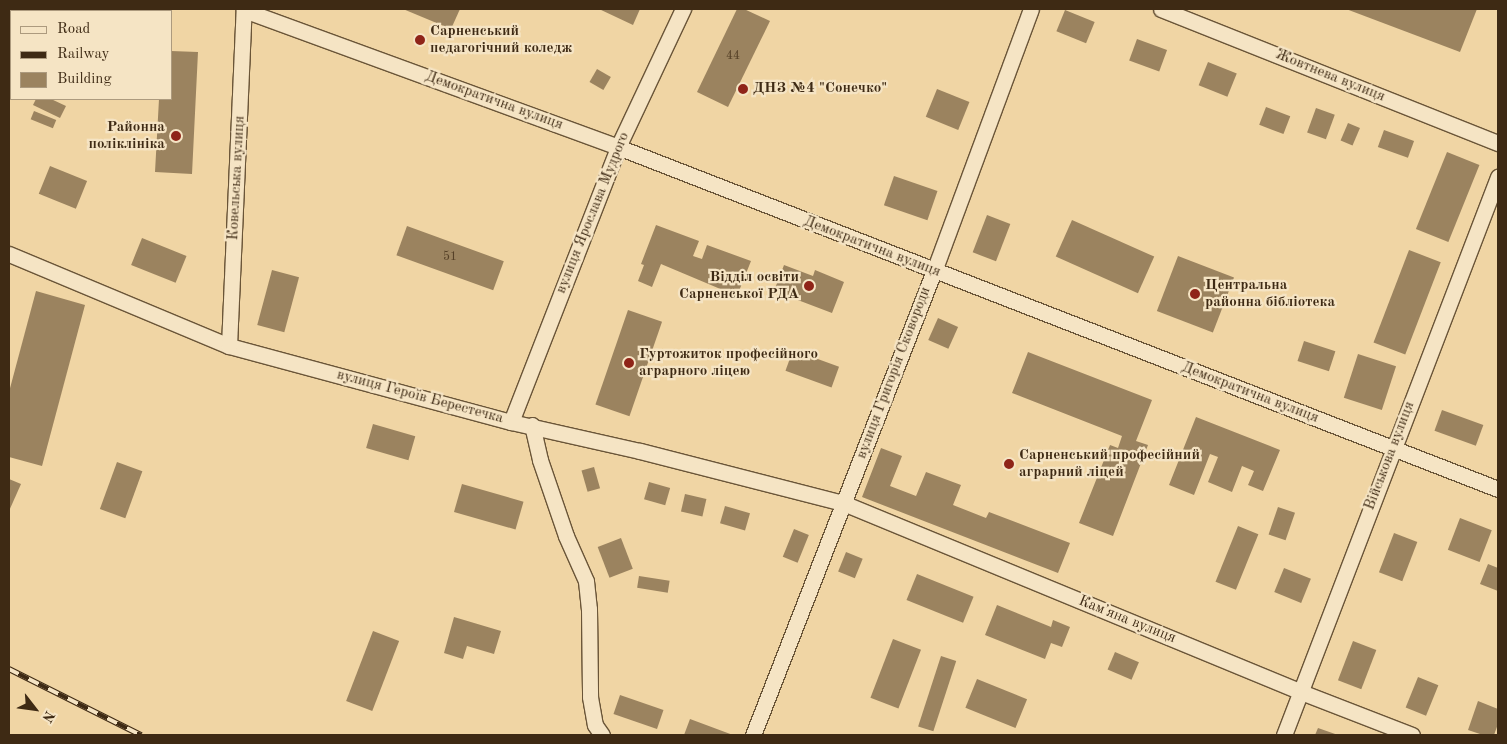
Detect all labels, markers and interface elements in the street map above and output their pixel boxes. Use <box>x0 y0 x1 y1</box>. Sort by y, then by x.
legend <box>10 10 172 100</box>
text: Road <box>57 22 90 37</box>
place label: Сарненський педагогічний коледж <box>430 22 572 57</box>
marker: Сарненський педагогічний коледж <box>414 34 426 46</box>
street label: Жовтнева вулиця <box>1273 46 1387 106</box>
text: Railway <box>57 47 110 62</box>
house number: 44 <box>726 50 740 64</box>
street label: Демократична вулиця <box>423 68 565 134</box>
text: Building <box>57 72 112 87</box>
place label: ДНЗ №4 "Сонечко" <box>753 80 887 98</box>
marker: ДНЗ №4 "Сонечко" <box>737 83 749 95</box>
street label: Ковельська вулиця <box>225 115 249 241</box>
place label: Районна поліклініка <box>89 118 165 153</box>
marker: Районна поліклініка <box>169 129 183 143</box>
street label: вулиця Ярослава Мудрого <box>552 130 634 296</box>
street label: Демократична вулиця <box>801 213 943 281</box>
house number: 51 <box>443 251 457 265</box>
place label: Відділ освіти Сарненської РДА <box>679 268 799 303</box>
place label: Центральна районна бібліотека <box>1205 276 1335 311</box>
marker: Відділ освіти Сарненської РДА <box>803 280 815 292</box>
street label: вулиця Григорія Сковороди <box>853 285 935 461</box>
marker: Центральна районна бібліотека <box>1189 288 1201 300</box>
place label: Гуртожиток професійного аграрного ліцею <box>639 345 818 380</box>
marker: Гуртожиток професійного аграрного ліцею <box>623 357 635 369</box>
street label: Демократична вулиця <box>1179 359 1321 427</box>
street label: вулиця Героїв Берестечка <box>335 366 505 428</box>
street label: Військова вулиця <box>1361 399 1419 513</box>
place label: Сарненський професійний аграрний ліцей <box>1019 446 1200 481</box>
marker: Сарненський професійний аграрний ліцей <box>1003 458 1015 470</box>
street label: Камʼяна вулиця <box>1076 592 1178 648</box>
north arrow <box>10 684 60 734</box>
text: N <box>39 708 57 725</box>

